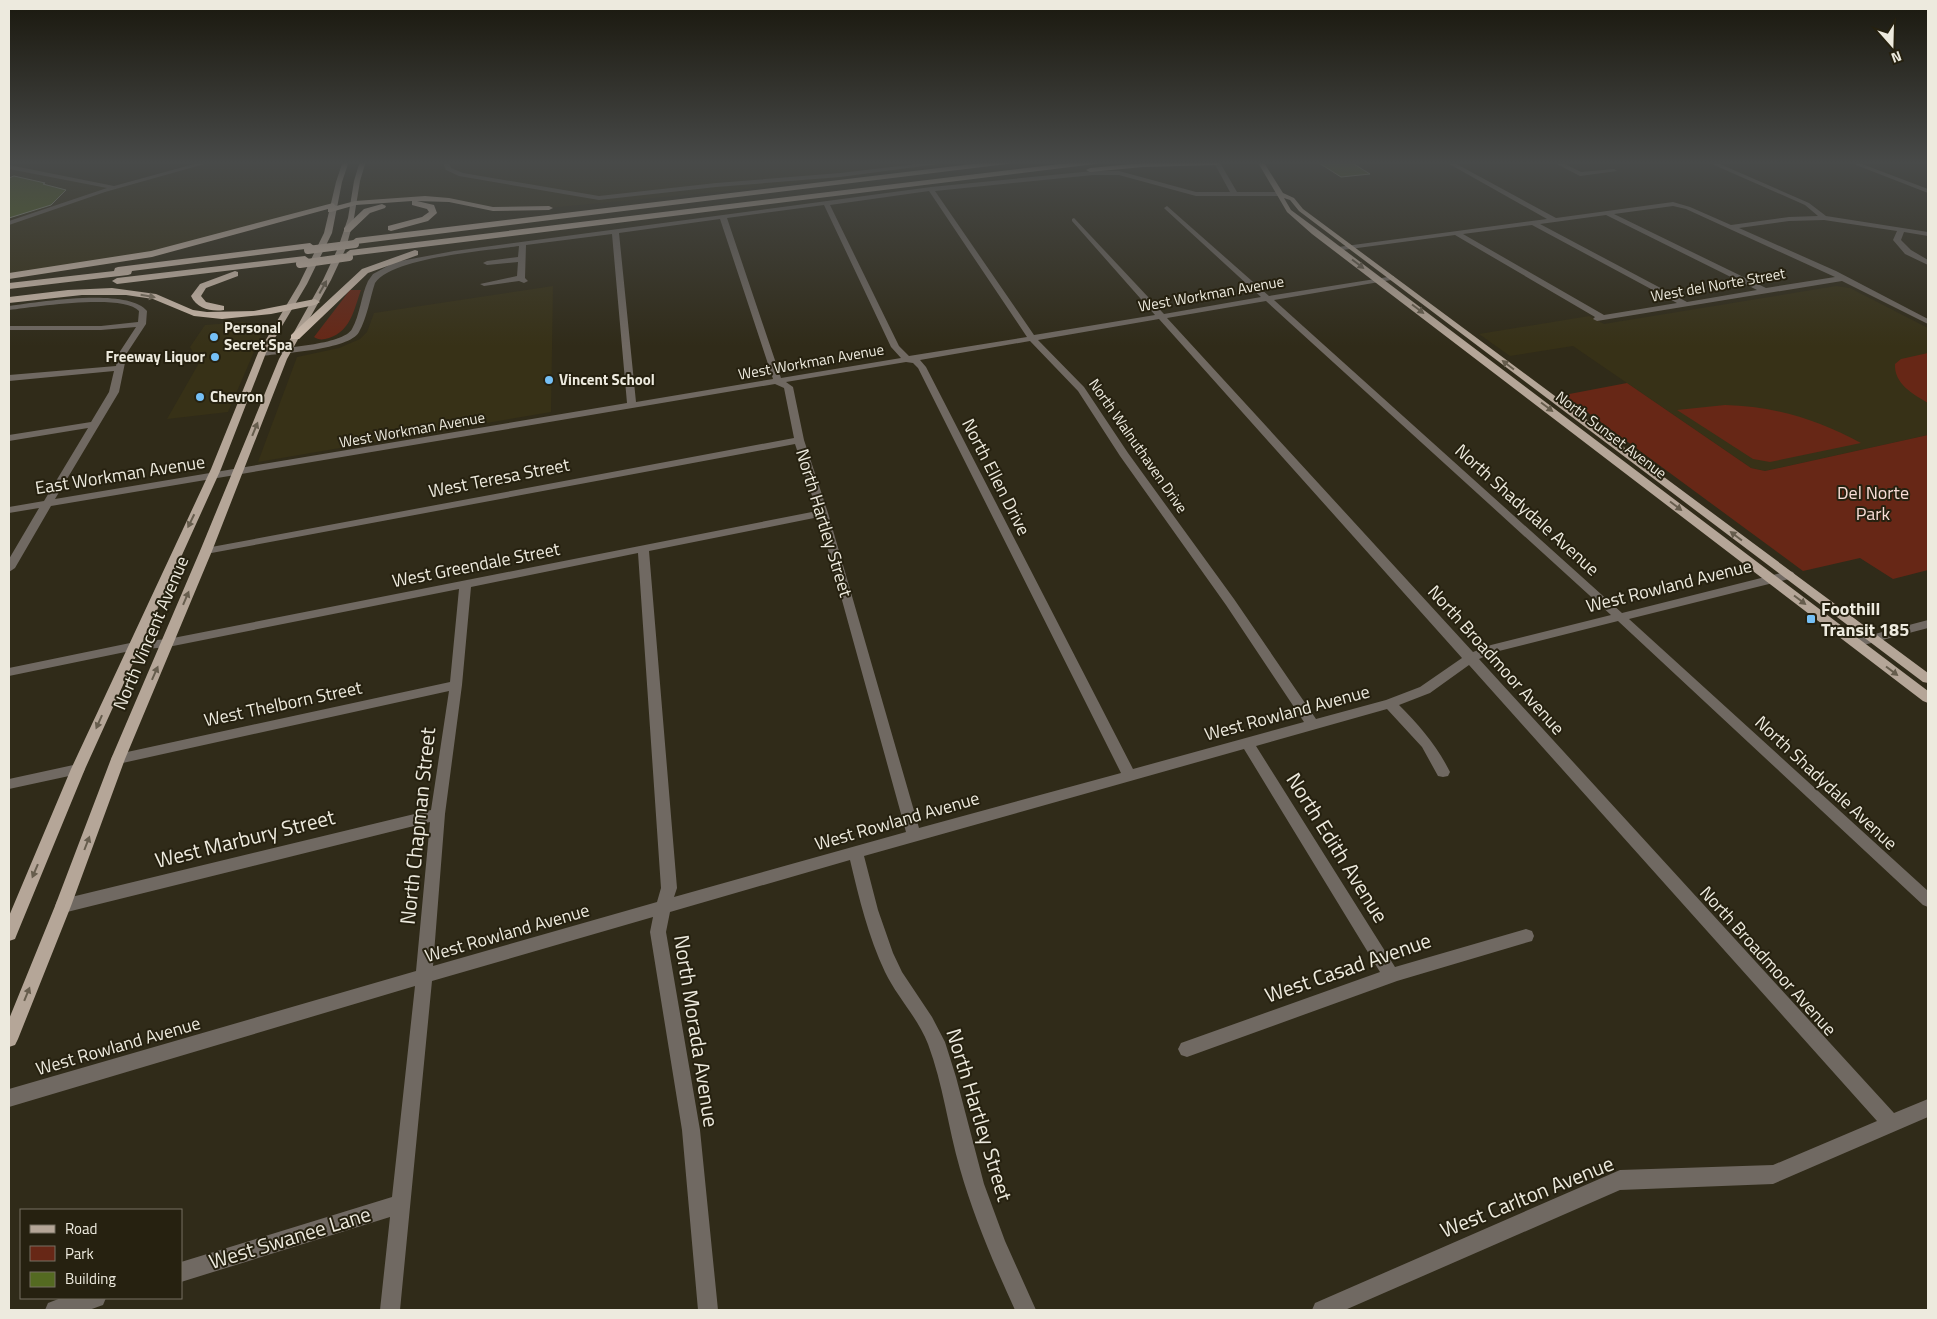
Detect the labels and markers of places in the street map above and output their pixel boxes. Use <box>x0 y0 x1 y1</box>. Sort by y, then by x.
place label: Personal Secret Spa <box>224 316 293 356</box>
marker: Personal Secret Spa <box>208 331 220 343</box>
place label: Freeway Liquor <box>106 345 205 368</box>
marker: Freeway Liquor <box>209 351 221 363</box>
place label: Vincent School <box>559 368 655 391</box>
marker: Vincent School <box>543 374 555 386</box>
place label: Chevron <box>210 385 263 408</box>
marker: Chevron <box>194 391 206 403</box>
place label: Foothill Transit 185 <box>1821 595 1909 643</box>
marker: Foothill Transit 185 <box>1805 613 1817 625</box>

